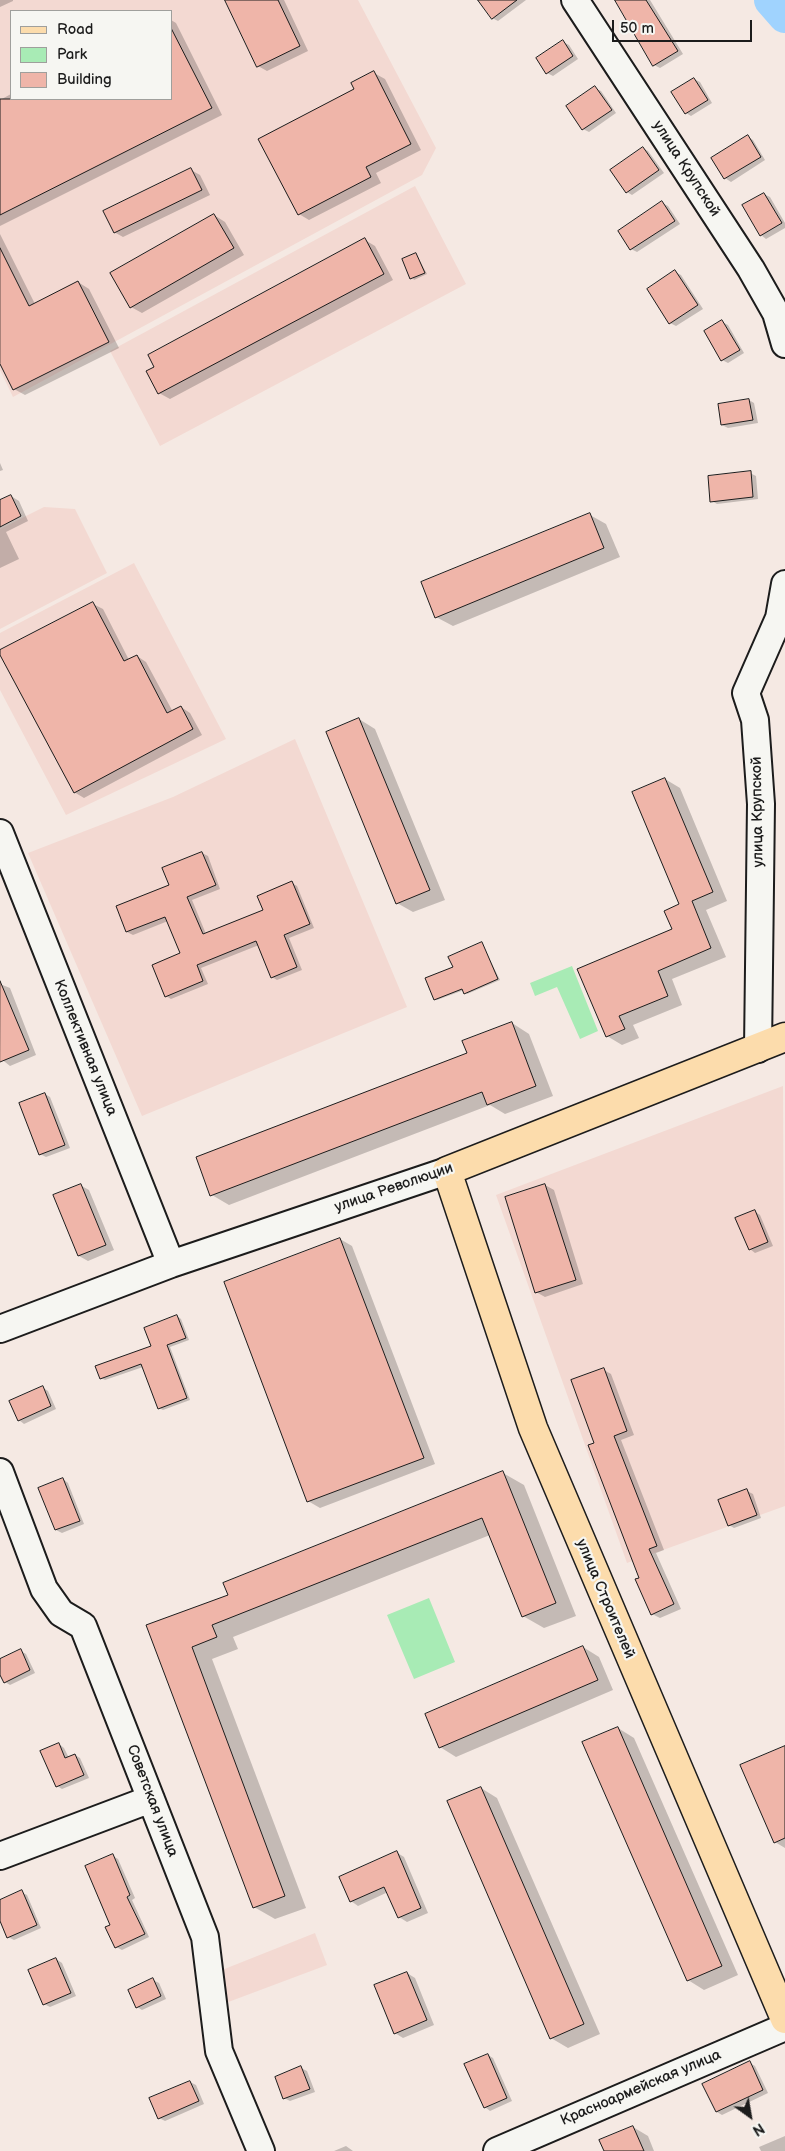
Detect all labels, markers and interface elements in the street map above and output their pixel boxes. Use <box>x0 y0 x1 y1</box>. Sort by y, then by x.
legend <box>10 10 172 100</box>
scale bar <box>615 10 755 42</box>
text: 50 m <box>620 19 654 38</box>
text: Road <box>57 20 93 39</box>
text: Park <box>57 45 87 64</box>
text: Building <box>57 70 112 89</box>
street label: улица Крупской <box>648 118 724 220</box>
street label: улица Крупской <box>748 756 768 868</box>
street label: Коллективная улица <box>49 977 121 1119</box>
street label: улица Революции <box>332 1159 456 1217</box>
street label: улица Строителей <box>572 1537 638 1661</box>
street label: Советская улица <box>122 1742 182 1860</box>
street label: Красноармейская улица <box>558 2046 724 2130</box>
north arrow <box>725 2091 775 2141</box>
text: N <box>749 2119 767 2139</box>

